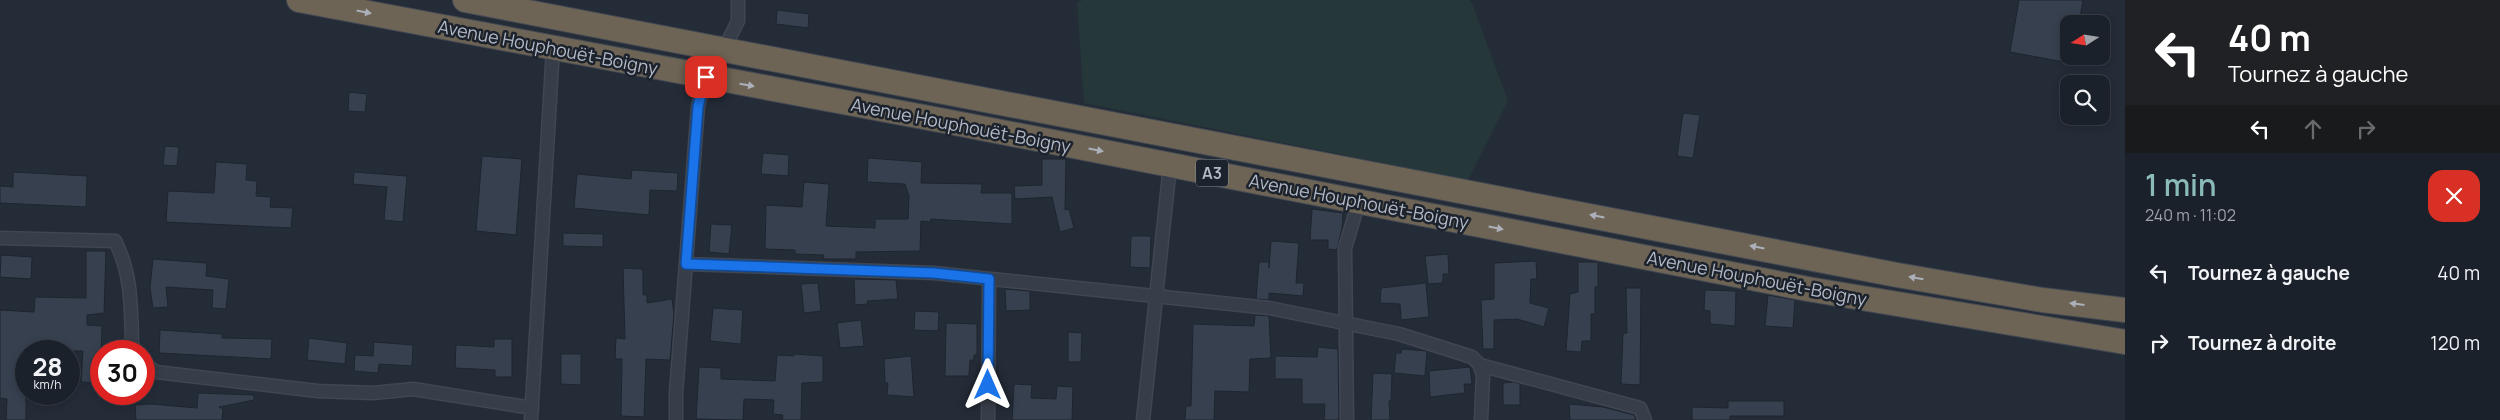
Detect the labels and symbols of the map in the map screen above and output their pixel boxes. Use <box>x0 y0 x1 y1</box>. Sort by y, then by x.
one-way arrow <box>356 9 372 17</box>
street label: Avenue Houphouët-Boigny <box>436 14 660 80</box>
north arrow <box>2060 15 2110 65</box>
pin <box>685 56 727 98</box>
one-way arrow <box>740 81 756 89</box>
street label: Avenue Houphouët-Boigny <box>849 92 1073 158</box>
one-way arrow <box>1088 147 1104 155</box>
road number: A3 <box>1196 160 1228 187</box>
street label: Avenue Houphouët-Boigny <box>1247 168 1471 234</box>
one-way arrow <box>1589 212 1605 220</box>
one-way arrow <box>1488 224 1504 232</box>
one-way arrow <box>1748 243 1764 251</box>
street label: Avenue Houphouët-Boigny <box>1645 245 1869 311</box>
one-way arrow <box>1908 274 1924 282</box>
one-way arrow <box>2068 300 2084 308</box>
speed limit sign: 30 <box>90 340 155 405</box>
position arrow <box>961 358 1013 410</box>

